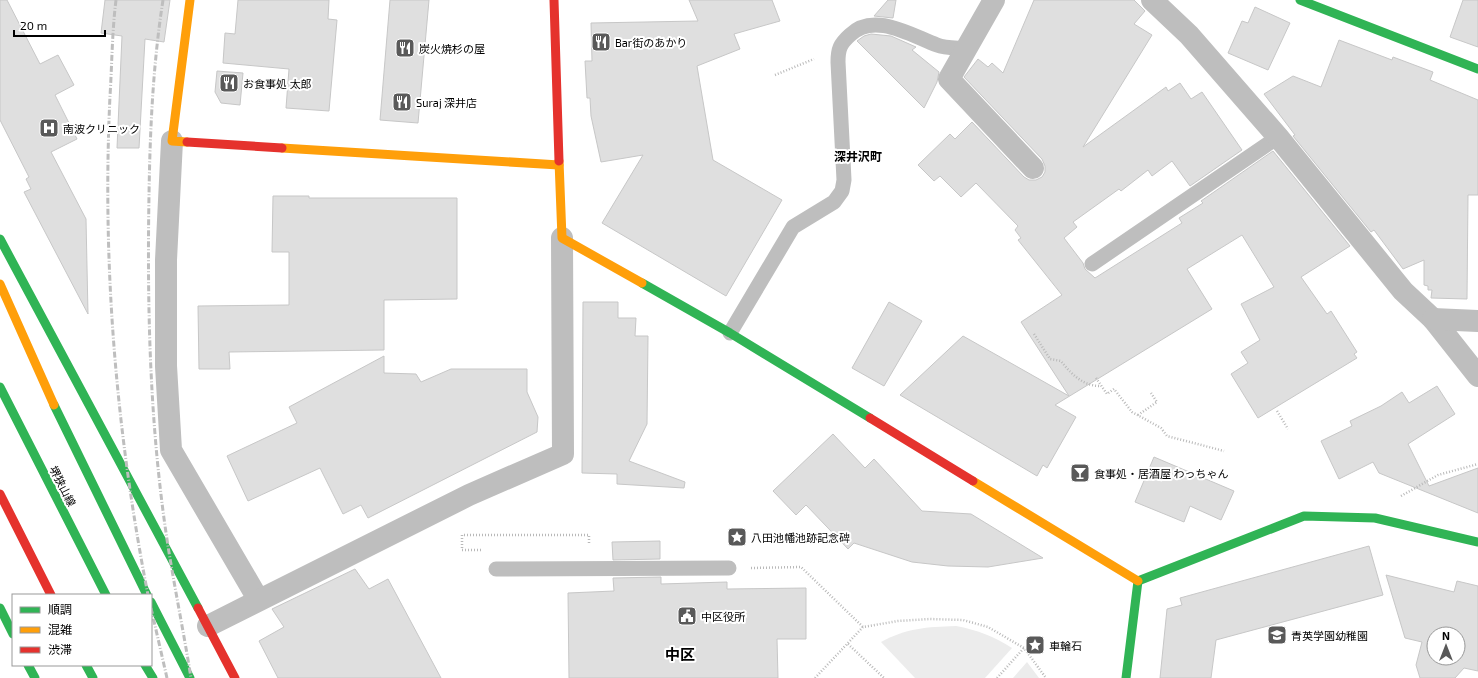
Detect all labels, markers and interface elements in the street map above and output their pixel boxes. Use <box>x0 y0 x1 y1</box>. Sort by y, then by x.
scale bar <box>14 12 105 38</box>
text: 20 m <box>20 18 47 32</box>
restaurant icon: Bar街のあかり <box>590 31 612 53</box>
place label: Bar街のあかり <box>615 36 687 49</box>
restaurant icon: 炭火焼杉の屋 <box>394 37 416 59</box>
place label: 炭火焼杉の屋 <box>419 42 485 55</box>
restaurant icon: お食事処 太郎 <box>218 72 240 94</box>
place label: お食事処 太郎 <box>243 77 311 90</box>
restaurant icon: Suraj 深井店 <box>391 91 413 113</box>
place label: Suraj 深井店 <box>416 96 477 110</box>
hospital icon: 南波クリニック <box>38 117 60 139</box>
place label: 南波クリニック <box>63 122 140 135</box>
district label: 深井沢町 <box>834 149 882 163</box>
bar icon: 食事処・居酒屋 わっちゃん <box>1069 462 1091 484</box>
street label: 堺狭山線 <box>47 463 79 509</box>
place label: 食事処・居酒屋 わっちゃん <box>1094 467 1228 480</box>
place icon: 八田池幡池跡記念碑 <box>726 526 748 548</box>
place label: 八田池幡池跡記念碑 <box>751 531 850 544</box>
legend <box>12 594 152 666</box>
text: 順調 <box>48 602 72 616</box>
public building icon: 中区役所 <box>676 605 698 627</box>
place label: 中区役所 <box>701 610 746 623</box>
text: 混雑 <box>48 622 72 636</box>
school or university icon: 青英学園幼稚園 <box>1266 624 1288 646</box>
north arrow <box>1426 626 1466 666</box>
place label: 青英学園幼稚園 <box>1291 629 1368 642</box>
text: N <box>1442 629 1450 642</box>
place icon: 車輪石 <box>1024 634 1046 656</box>
place label: 車輪石 <box>1049 639 1082 652</box>
text: 渋滞 <box>48 642 72 656</box>
district label: 中区 <box>665 645 695 663</box>

